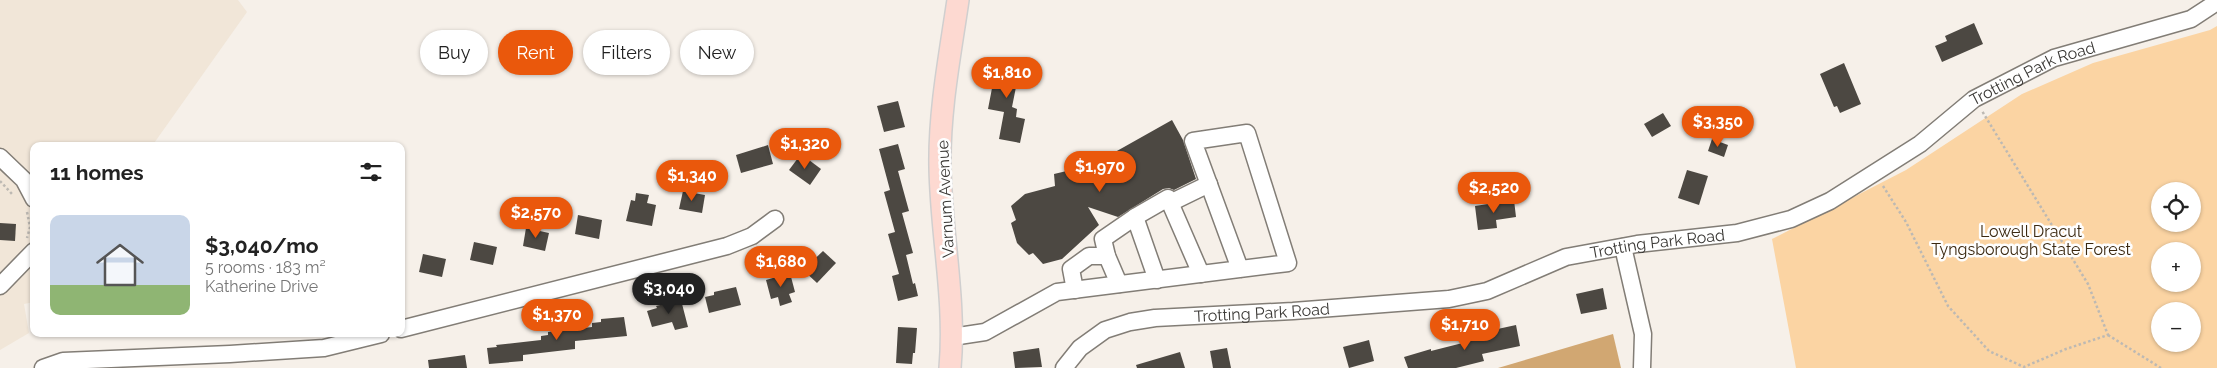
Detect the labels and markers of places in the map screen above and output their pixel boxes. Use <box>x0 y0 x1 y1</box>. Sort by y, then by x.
pin: $1,810 <box>966 56 1048 99</box>
pin: $3,350 <box>1677 106 1759 148</box>
pin: $1,320 <box>764 128 846 170</box>
pin: $1,970 <box>1059 150 1141 193</box>
pin: $1,340 <box>651 160 733 202</box>
pin: $2,520 <box>1453 172 1535 214</box>
pin: $2,570 <box>495 196 577 239</box>
pin: $1,680 <box>740 246 822 288</box>
pin: $3,040 <box>628 272 710 315</box>
pin: $1,370 <box>516 298 598 341</box>
pin: $1,710 <box>1424 308 1506 351</box>

